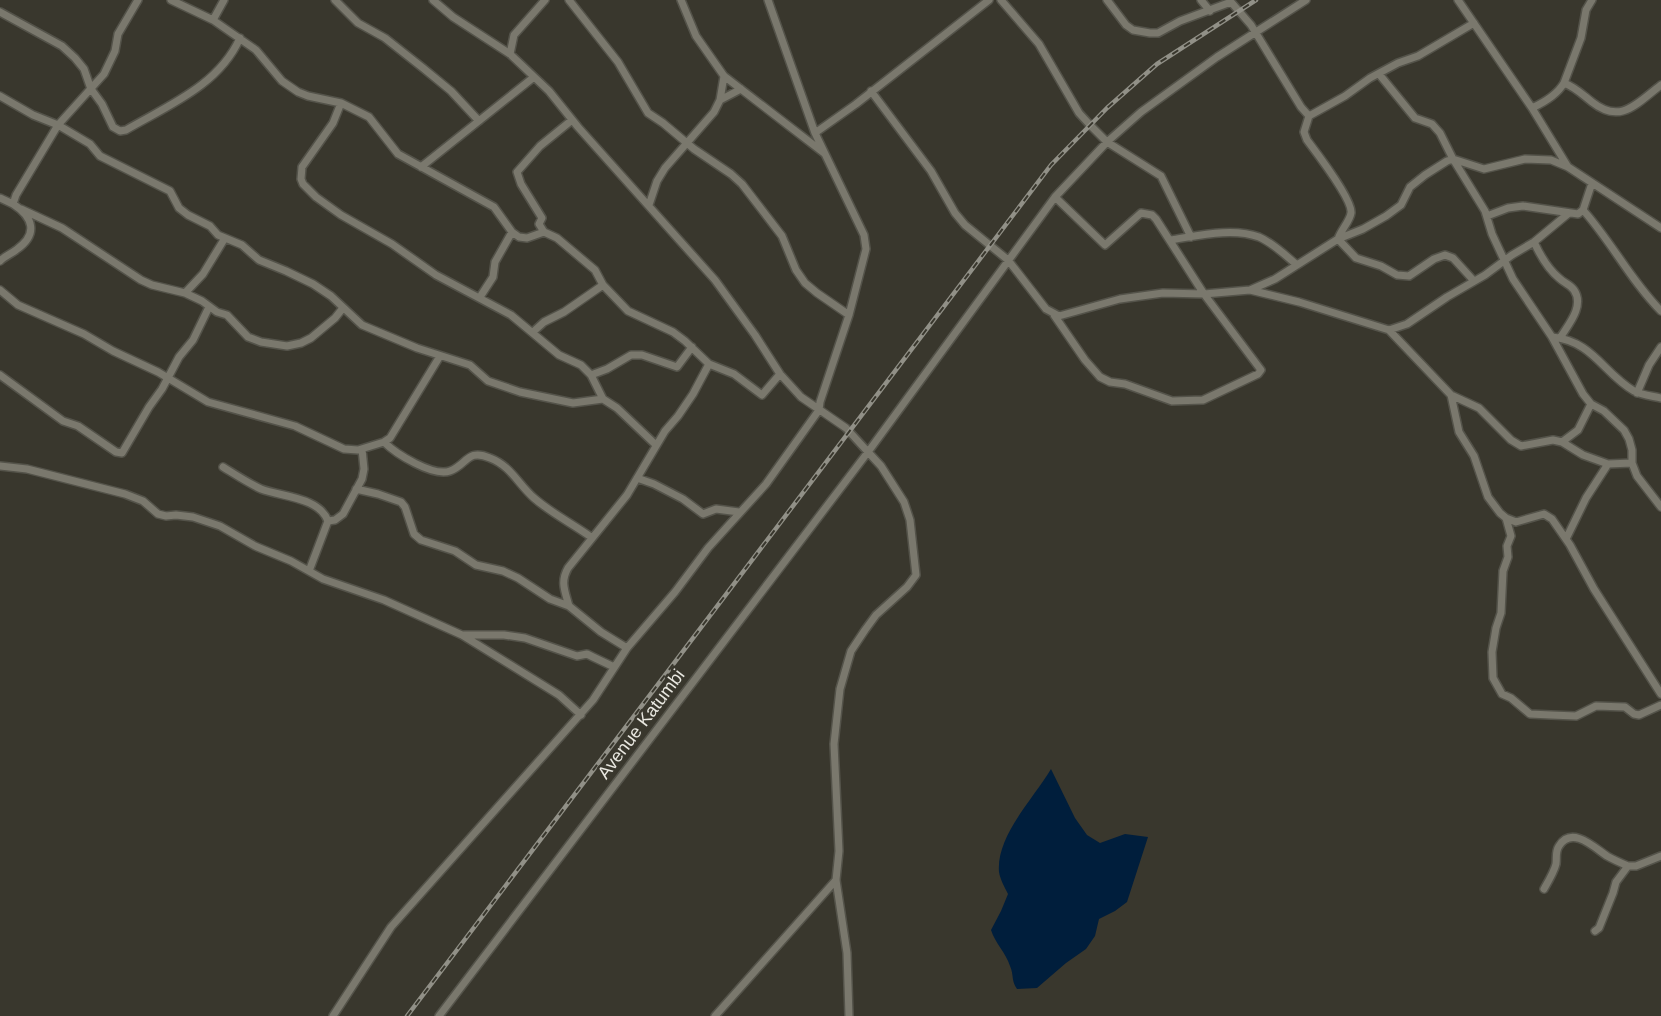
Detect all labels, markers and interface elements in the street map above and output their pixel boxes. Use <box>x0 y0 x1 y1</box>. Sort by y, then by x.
street label: Avenue Katumbi <box>593 665 689 783</box>

